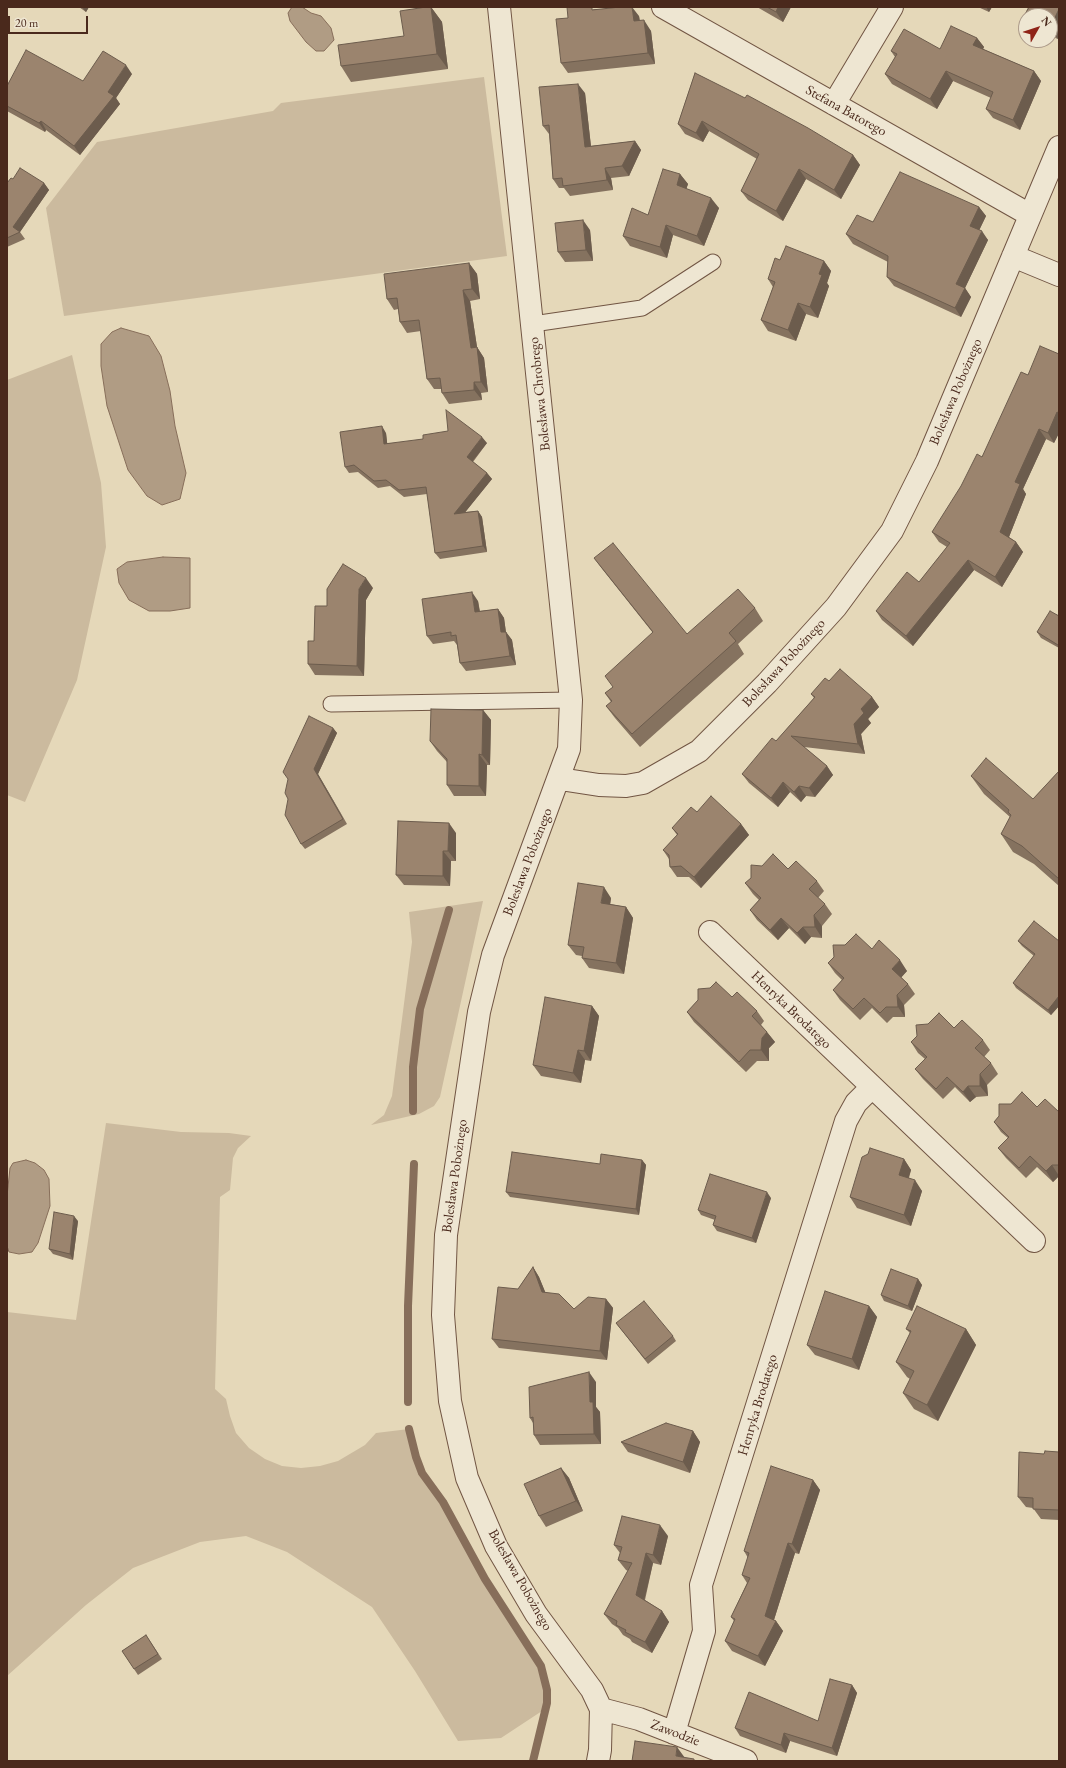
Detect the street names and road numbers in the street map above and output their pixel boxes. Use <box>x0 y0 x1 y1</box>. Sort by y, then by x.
street label: Stefana Batorego <box>803 82 889 140</box>
street label: Bolesława Chrobrego <box>526 336 554 452</box>
street label: Bolesława Pobożnego <box>926 336 986 448</box>
street label: Bolesława Pobożnego <box>739 615 829 711</box>
street label: Bolesława Pobożnego <box>500 806 556 918</box>
street label: Henryka Brodatego <box>747 967 835 1053</box>
street label: Bolesława Pobożnego <box>439 1118 471 1234</box>
street label: Henryka Brodatego <box>735 1352 781 1458</box>
street label: Bolesława Pobożnego <box>484 1526 556 1634</box>
street label: Zawodzie <box>648 1716 702 1750</box>

